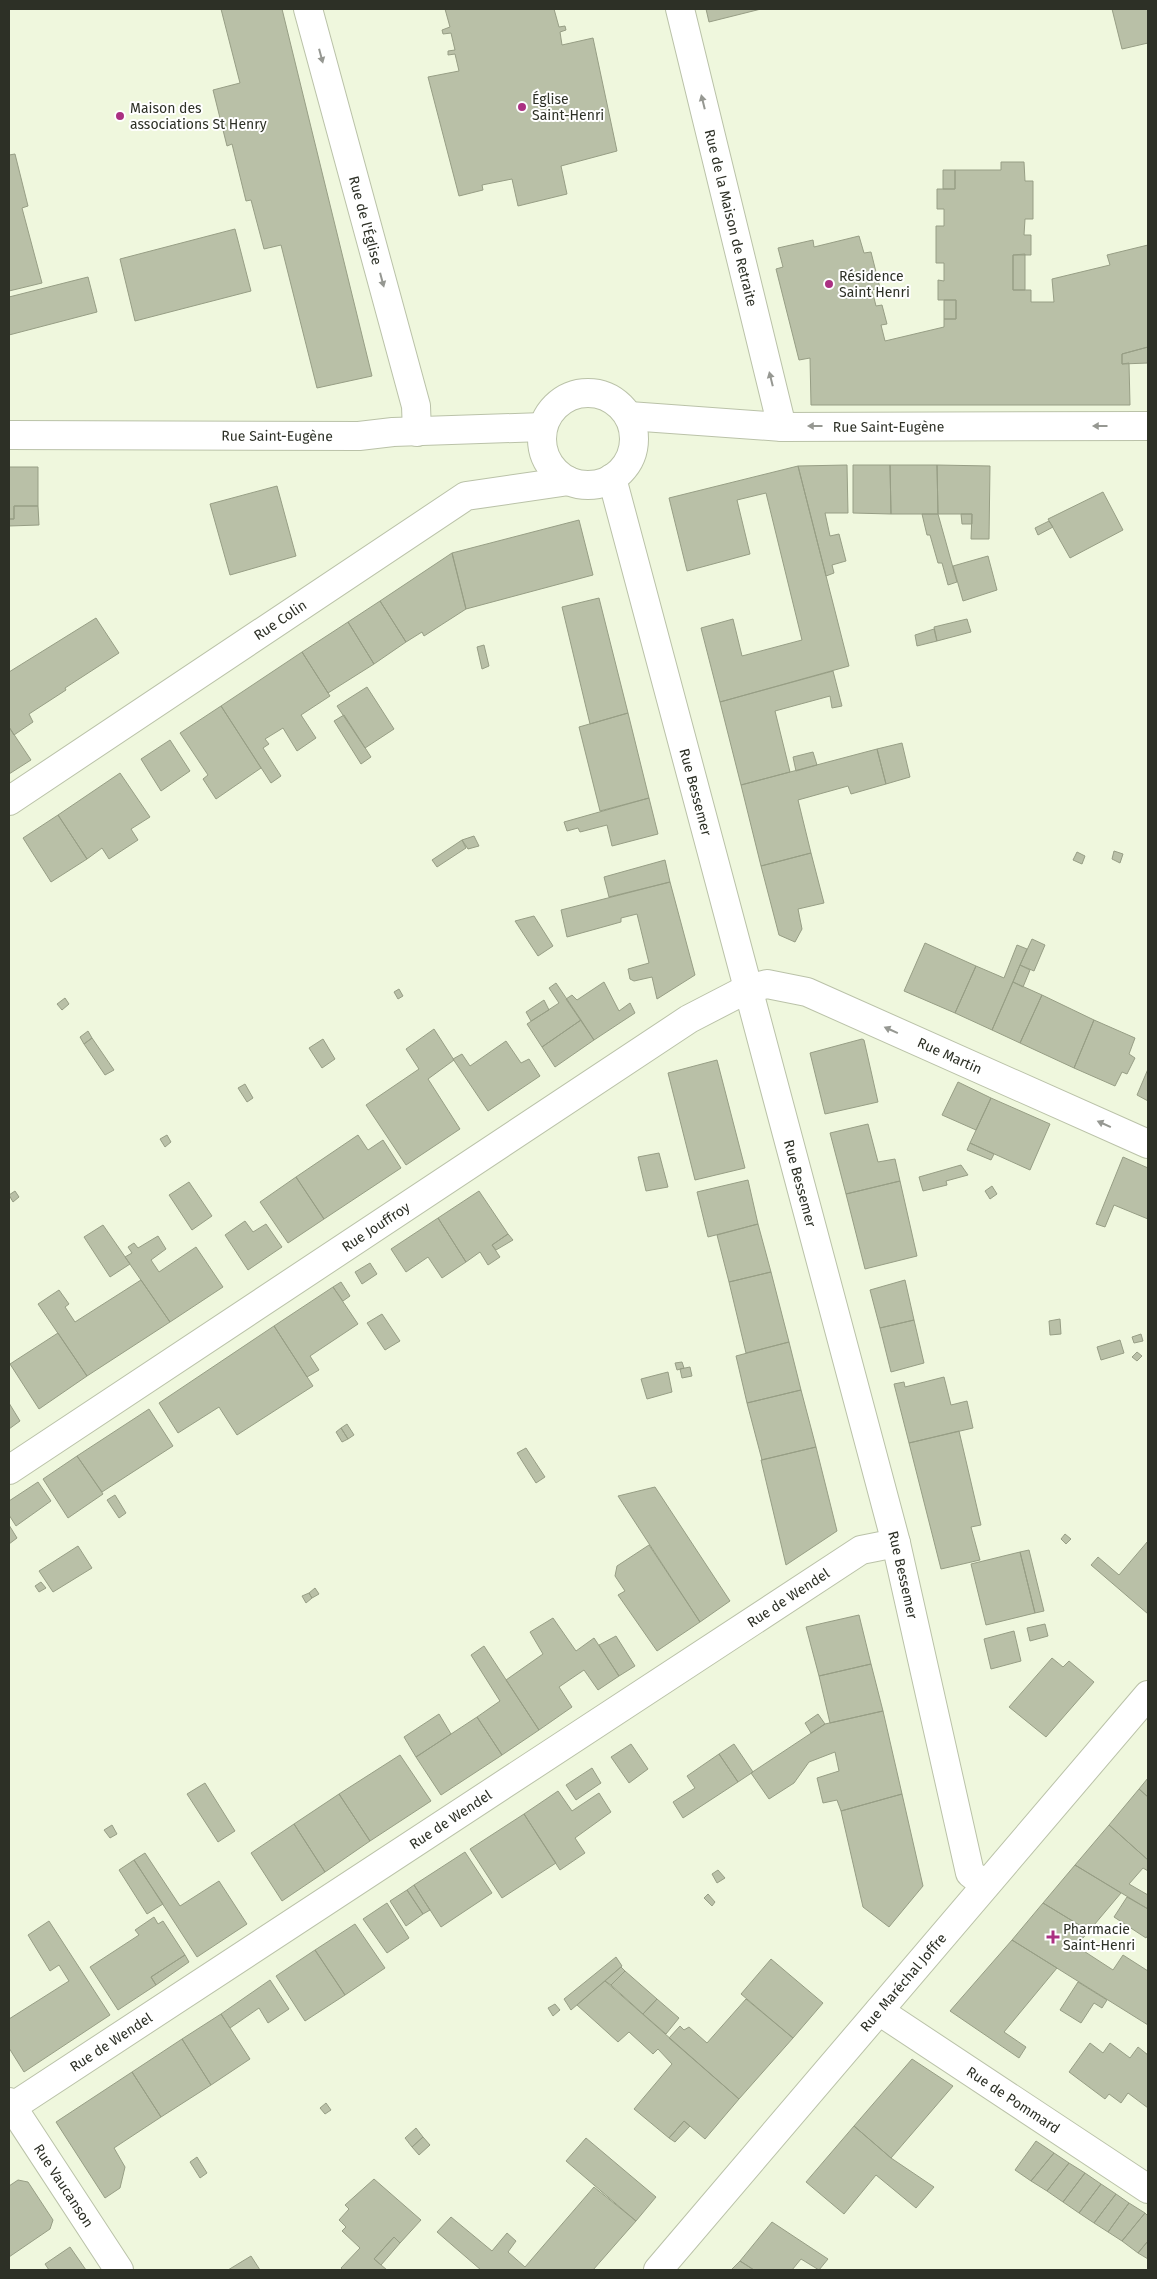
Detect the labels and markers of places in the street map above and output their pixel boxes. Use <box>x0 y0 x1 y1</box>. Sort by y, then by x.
place label: Église Saint-Henri <box>532 90 604 124</box>
place label: Maison des associations St Henry <box>130 100 267 133</box>
marker: Église Saint-Henri <box>516 101 528 113</box>
marker: Maison des associations St Henry <box>114 110 126 122</box>
place label: Résidence Saint Henri <box>839 268 910 301</box>
marker: Résidence Saint Henri <box>823 278 835 290</box>
place label: Pharmacie Saint-Henri <box>1063 1921 1135 1954</box>
marker: Pharmacie Saint-Henri <box>1047 1931 1059 1943</box>

